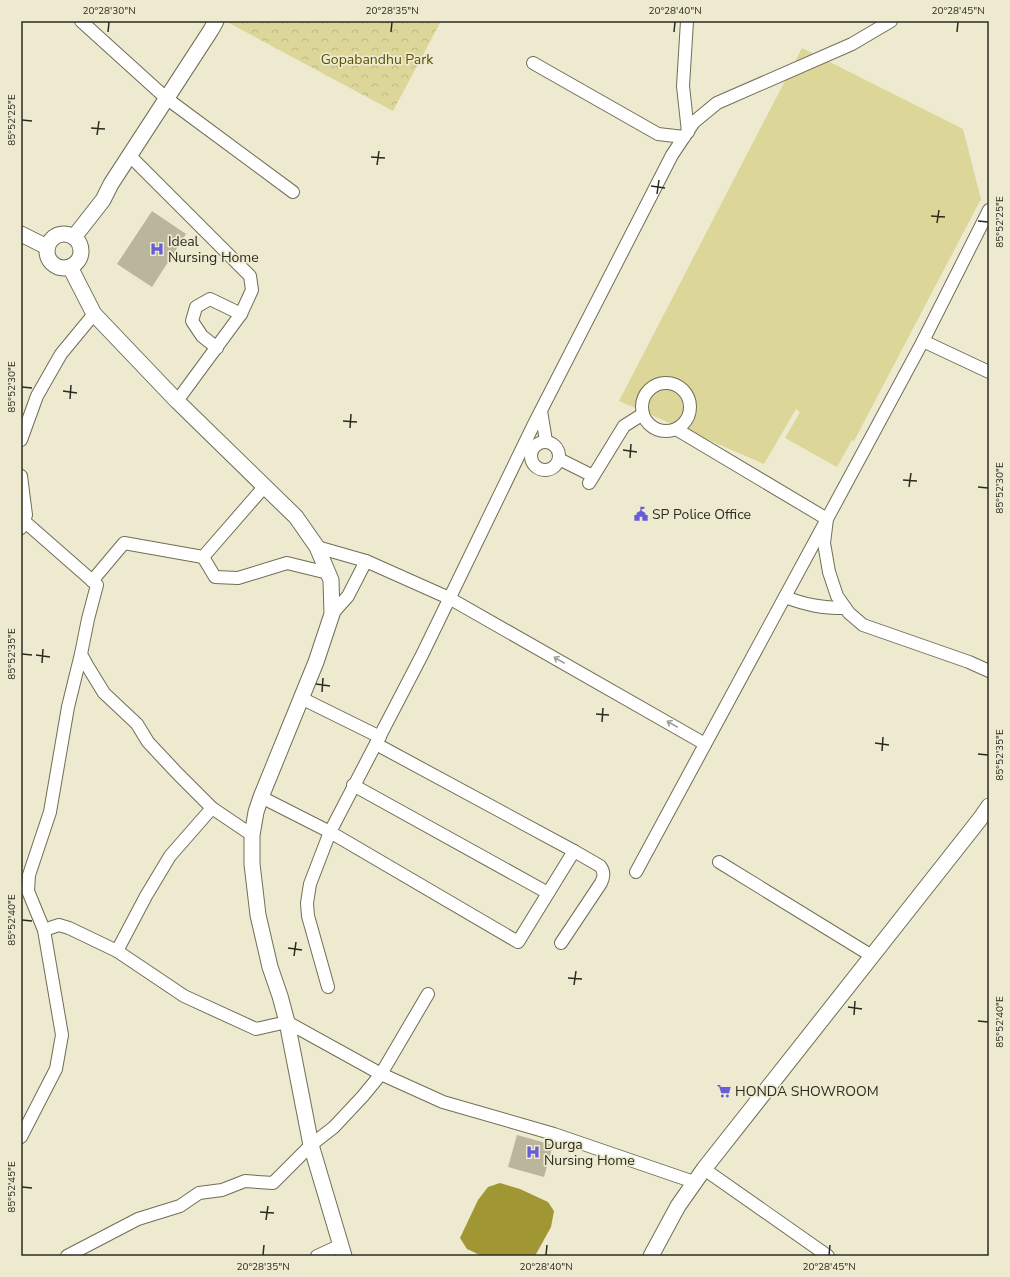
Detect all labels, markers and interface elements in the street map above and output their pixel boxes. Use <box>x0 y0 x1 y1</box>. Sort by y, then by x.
text: 20°28'30"N <box>82 4 136 18</box>
text: 20°28'35"N <box>365 4 419 18</box>
text: 20°28'40"N <box>648 4 702 18</box>
text: 20°28'45"N <box>931 4 985 18</box>
park label: Gopabandhu Park <box>321 50 434 69</box>
text: 85°52'25"E <box>5 94 19 146</box>
text: 85°52'25"E <box>993 196 1007 248</box>
place label: Ideal Nursing Home <box>168 232 259 267</box>
hospital icon: Ideal Nursing Home <box>149 241 165 257</box>
text: 85°52'30"E <box>5 361 19 413</box>
text: 85°52'30"E <box>993 462 1007 514</box>
place label: SP Police Office <box>652 505 751 524</box>
public building icon: SP Police Office <box>633 506 649 522</box>
text: 85°52'35"E <box>5 628 19 680</box>
one-way arrow <box>553 656 565 664</box>
one-way arrow <box>666 720 678 728</box>
text: 85°52'35"E <box>993 729 1007 781</box>
text: 85°52'40"E <box>5 894 19 946</box>
text: 85°52'40"E <box>993 996 1007 1048</box>
place label: HONDA SHOWROOM <box>735 1082 879 1101</box>
supermarket icon: HONDA SHOWROOM <box>716 1083 732 1099</box>
place label: Durga Nursing Home <box>544 1135 635 1170</box>
hospital icon: Durga Nursing Home <box>525 1144 541 1160</box>
text: 85°52'45"E <box>5 1161 19 1213</box>
text: 20°28'35"N <box>236 1260 290 1274</box>
text: 20°28'40"N <box>519 1260 573 1274</box>
text: 20°28'45"N <box>802 1260 856 1274</box>

